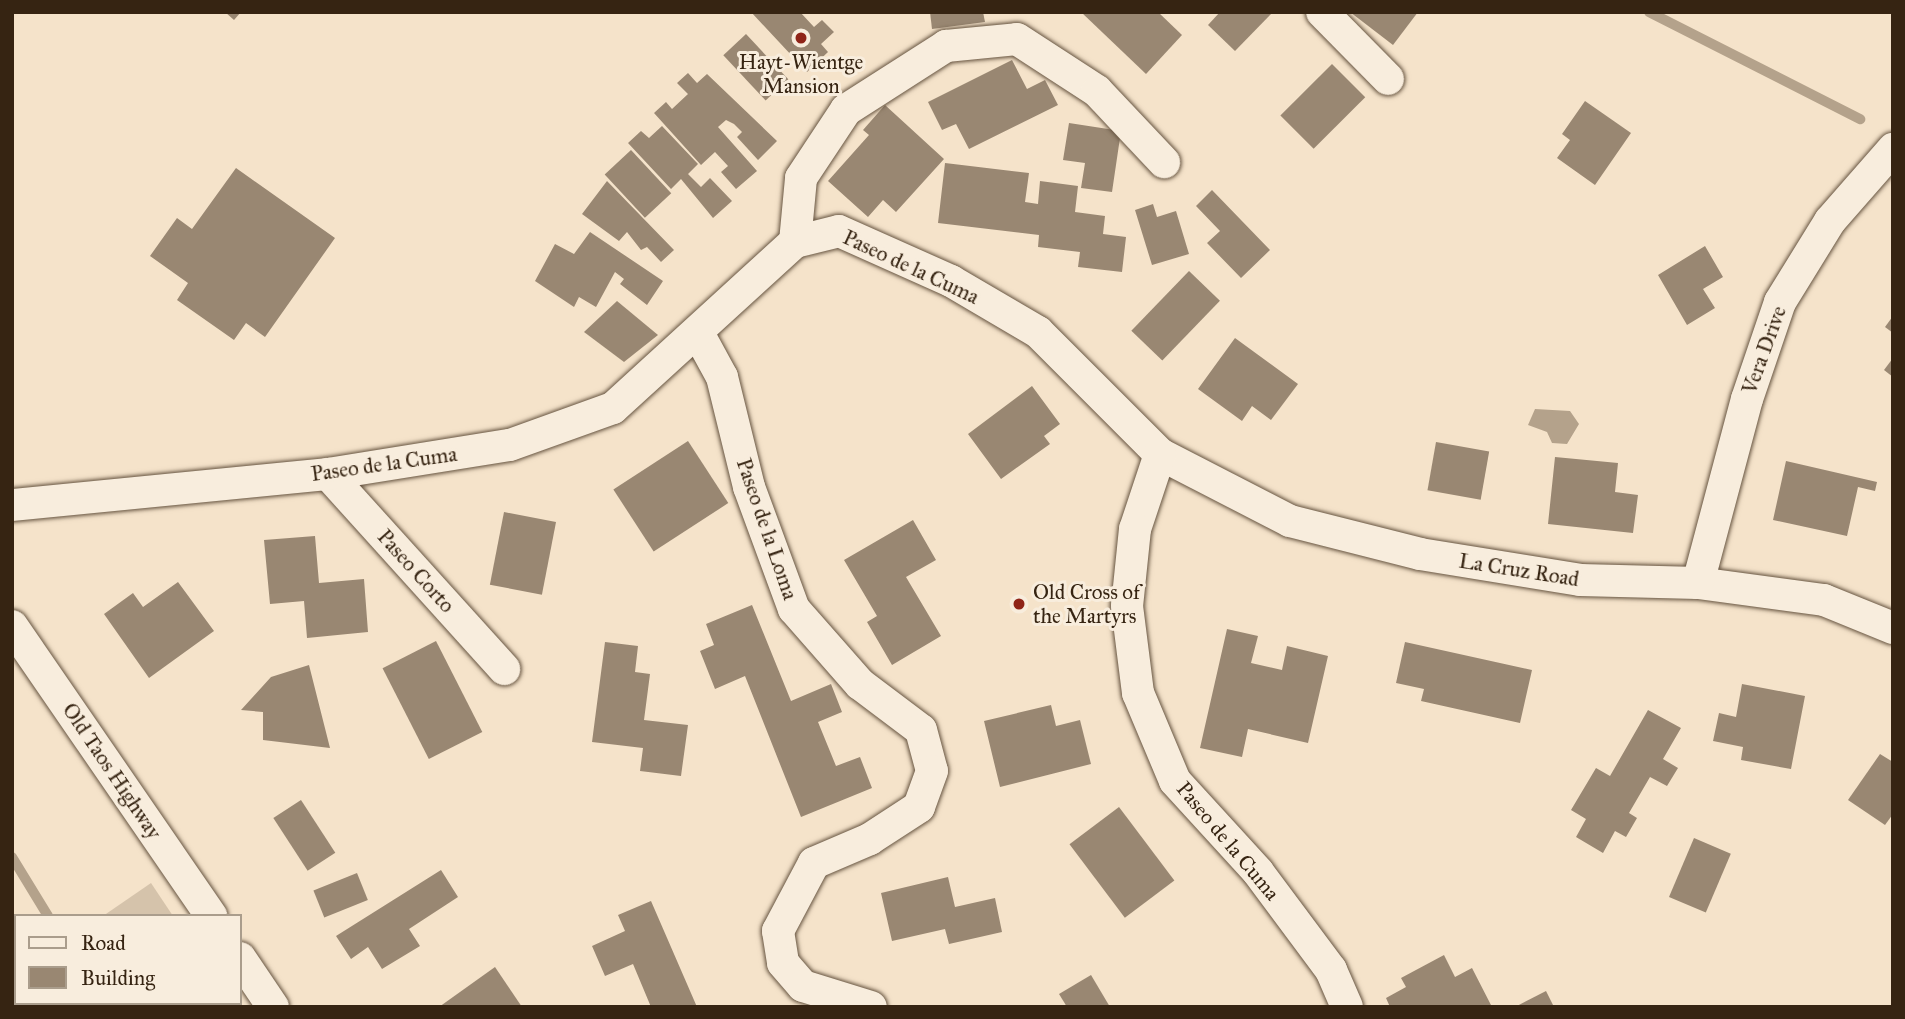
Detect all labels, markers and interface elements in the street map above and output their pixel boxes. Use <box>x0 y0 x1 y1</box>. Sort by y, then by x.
marker: Hayt-Wientge Mansion <box>793 30 809 46</box>
place label: Hayt-Wientge Mansion <box>739 49 863 99</box>
street label: Paseo de la Cuma <box>839 225 983 309</box>
street label: Vera Drive <box>1736 303 1792 397</box>
street label: Paseo de la Cuma <box>309 441 459 487</box>
street label: Paseo de la Loma <box>731 455 803 603</box>
street label: Paseo Corto <box>372 524 460 618</box>
street label: La Cruz Road <box>1457 548 1581 592</box>
place label: Old Cross of the Martyrs <box>1033 579 1140 629</box>
marker: Old Cross of the Martyrs <box>1011 596 1027 612</box>
street label: Old Taos Highway <box>57 698 167 844</box>
street label: Paseo de la Cuma <box>1171 777 1285 905</box>
legend <box>14 914 242 1005</box>
text: Road <box>81 930 126 956</box>
text: Building <box>81 965 155 991</box>

